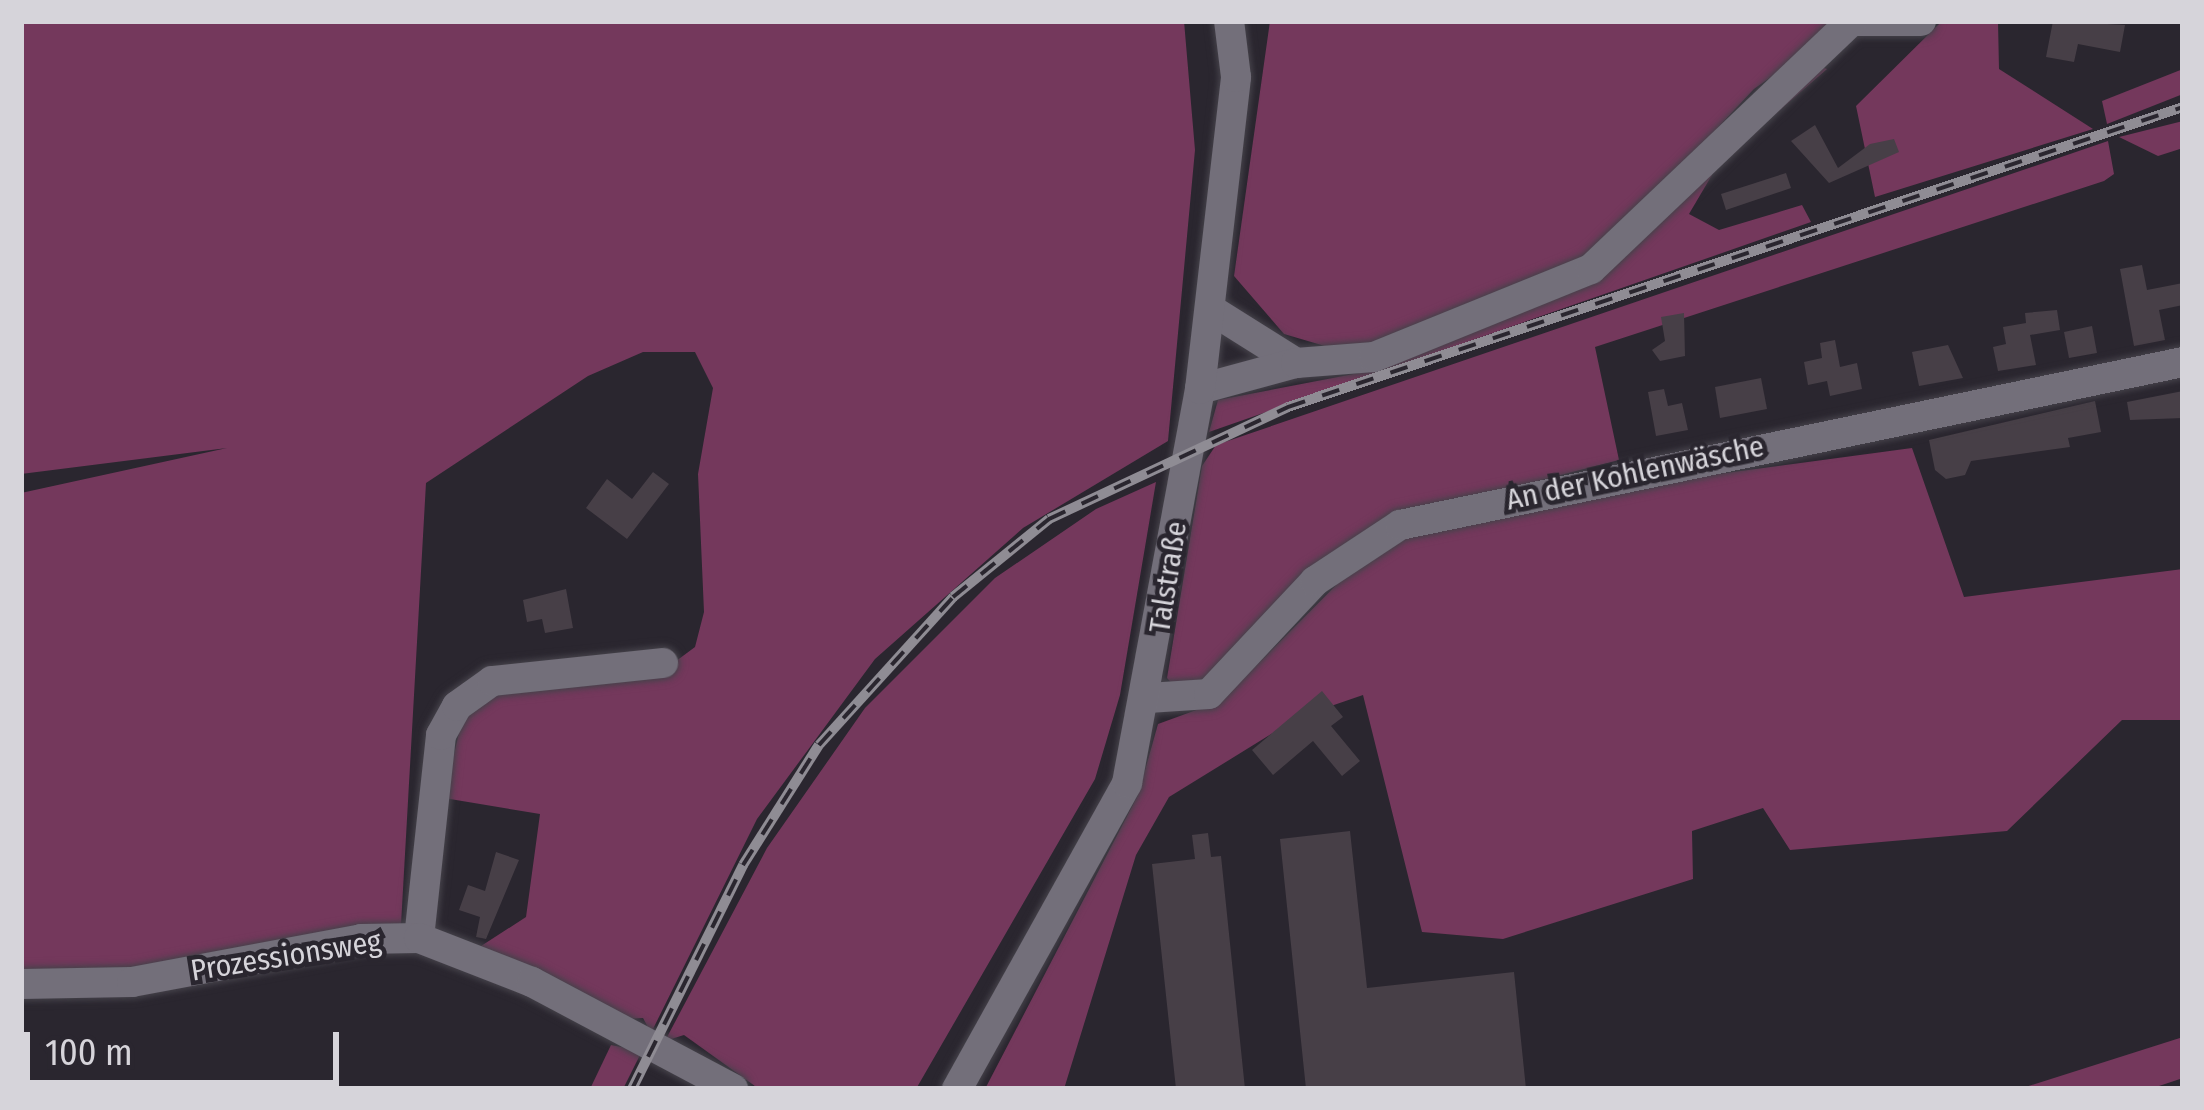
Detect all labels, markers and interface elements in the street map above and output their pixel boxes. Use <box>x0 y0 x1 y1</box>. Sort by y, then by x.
street label: An der Kohlenwäsche <box>1503 428 1767 518</box>
street label: Talstraße <box>1141 519 1195 635</box>
street label: Prozessionsweg <box>188 923 384 989</box>
scale bar <box>30 1008 345 1082</box>
text: 100 m <box>45 1031 133 1075</box>

